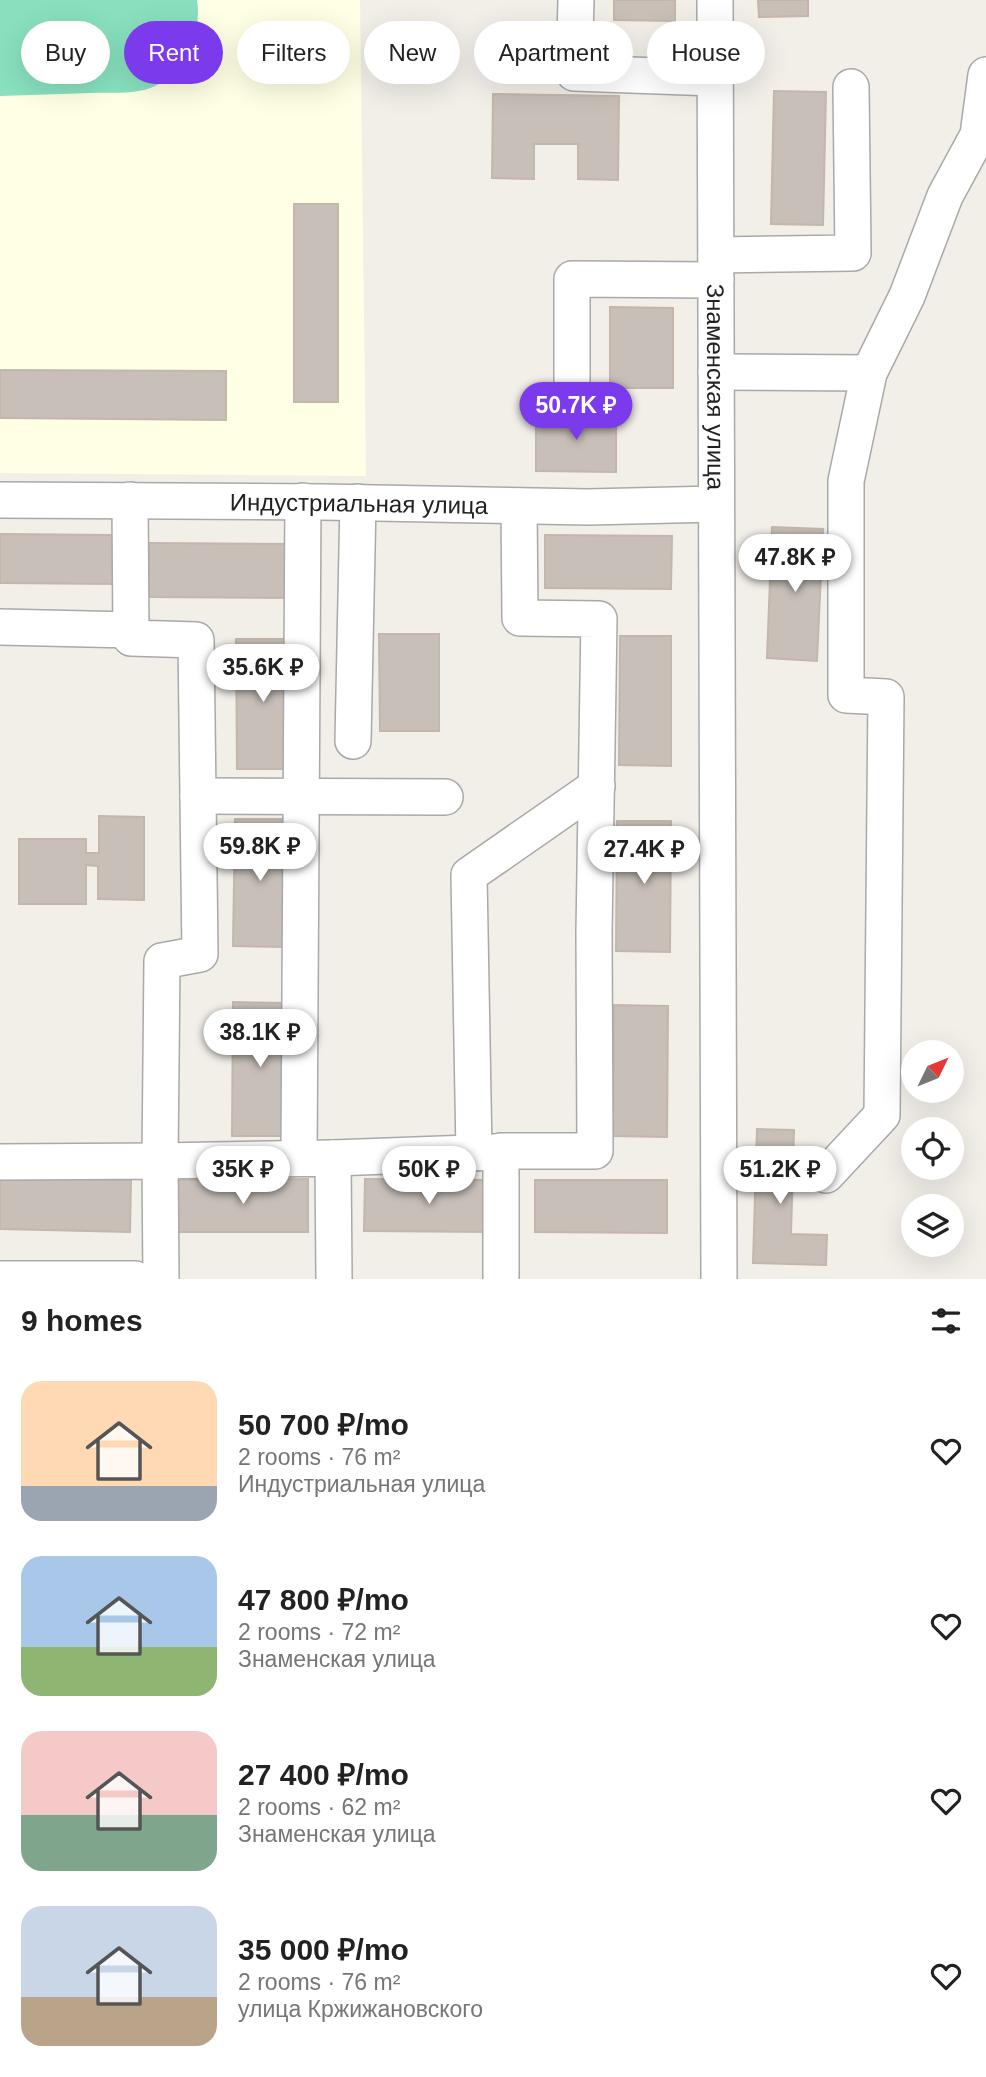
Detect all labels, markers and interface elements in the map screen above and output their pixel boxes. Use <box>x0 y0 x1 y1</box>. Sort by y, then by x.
chip: Buy <box>21 21 110 84</box>
chip: Rent <box>124 21 223 84</box>
chip: Filters <box>237 21 350 84</box>
chip: New <box>364 21 460 84</box>
chip: Apartment <box>474 21 633 84</box>
chip: House <box>647 21 765 84</box>
street label: Знаменская улица <box>702 284 730 491</box>
pin: 50.7K ₽ <box>511 382 641 442</box>
text: 50.7K ₽ <box>535 392 617 418</box>
street label: Индустриальная улица <box>230 488 489 519</box>
pin: 47.8K ₽ <box>730 534 860 594</box>
text: 47.8K ₽ <box>754 544 836 570</box>
pin: 35.6K ₽ <box>198 644 328 704</box>
text: 35.6K ₽ <box>222 654 304 680</box>
pin: 59.8K ₽ <box>195 824 325 883</box>
pin: 27.4K ₽ <box>579 826 709 886</box>
text: 59.8K ₽ <box>219 833 301 859</box>
text: 27.4K ₽ <box>603 836 685 862</box>
pin: 38.1K ₽ <box>195 1010 325 1069</box>
text: 38.1K ₽ <box>219 1019 301 1045</box>
north arrow <box>901 1040 964 1102</box>
map controls <box>901 1040 964 1257</box>
button: locate <box>901 1117 964 1180</box>
pin: 35K ₽ <box>194 1146 292 1206</box>
pin: 50K ₽ <box>380 1146 478 1206</box>
pin: 51.2K ₽ <box>715 1146 845 1206</box>
text: 35K ₽ <box>212 1156 274 1182</box>
text: 50K ₽ <box>398 1156 460 1182</box>
text: 51.2K ₽ <box>739 1156 821 1182</box>
button: layers <box>901 1194 964 1257</box>
icon: filters <box>927 1302 965 1340</box>
text: 9 homes <box>21 1304 143 1337</box>
text: 50 700 ₽/mo <box>238 1408 409 1441</box>
icon: home <box>77 1409 161 1493</box>
icon: heart <box>927 1432 965 1470</box>
text: 2 rooms · 76 m² <box>238 1444 400 1470</box>
text: Индустриальная улица <box>238 1471 485 1497</box>
text: 47 800 ₽/mo <box>238 1583 409 1616</box>
icon: home <box>77 1584 161 1668</box>
icon: heart <box>927 1607 965 1645</box>
text: 2 rooms · 72 m² <box>238 1619 400 1645</box>
text: Знаменская улица <box>238 1646 436 1672</box>
text: 27 400 ₽/mo <box>238 1758 409 1791</box>
icon: home <box>77 1759 161 1843</box>
icon: heart <box>927 1782 965 1820</box>
text: 2 rooms · 62 m² <box>238 1794 400 1820</box>
text: Знаменская улица <box>238 1821 436 1847</box>
text: 35 000 ₽/mo <box>238 1933 409 1966</box>
icon: home <box>77 1934 161 2018</box>
icon: heart <box>927 1957 965 1995</box>
text: 2 rooms · 76 m² <box>238 1969 400 1995</box>
text: улица Кржижановского <box>238 1996 483 2022</box>

